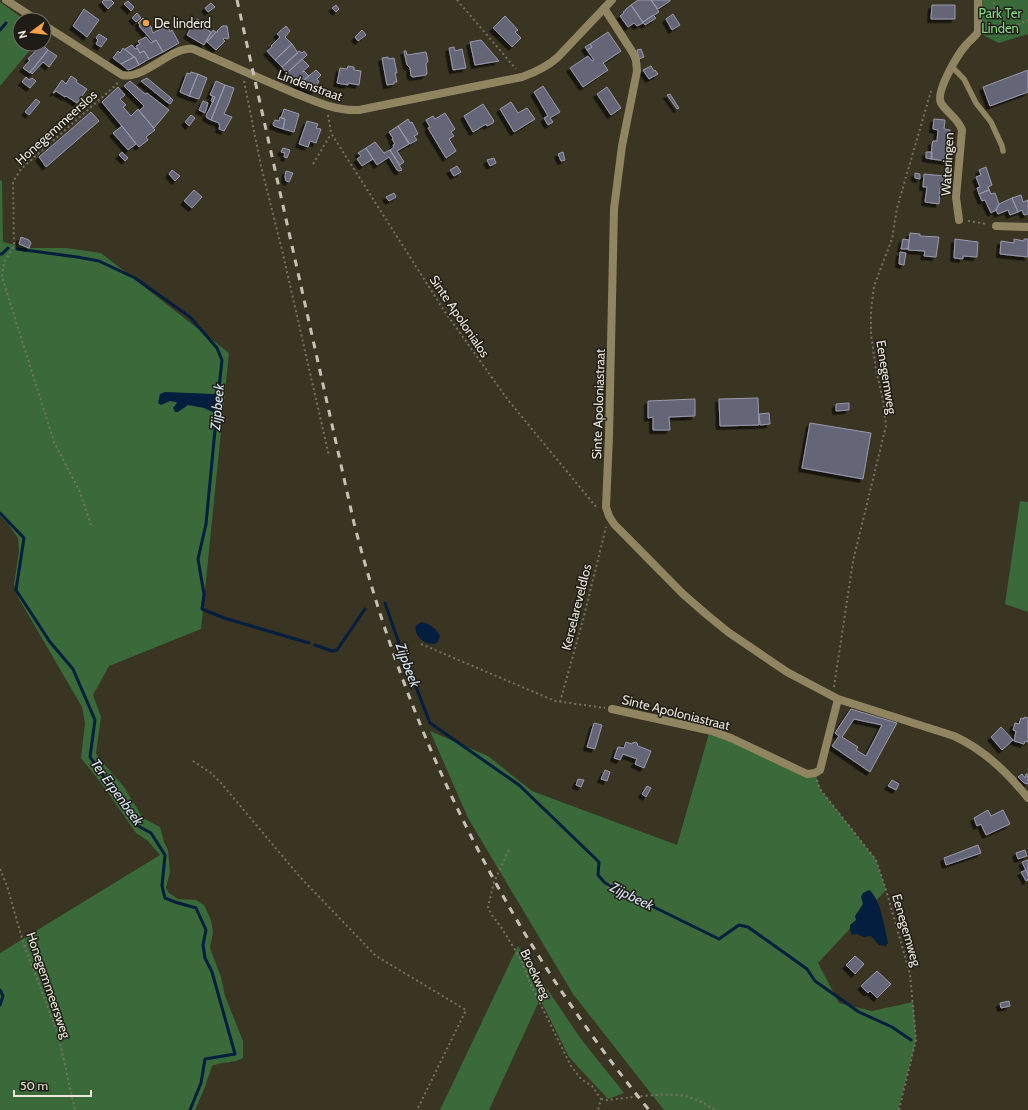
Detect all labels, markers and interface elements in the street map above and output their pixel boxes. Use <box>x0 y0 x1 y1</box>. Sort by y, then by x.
park label: Park Ter Linden <box>978 5 1022 36</box>
north arrow <box>12 12 52 52</box>
place label: De linderd <box>154 15 211 31</box>
marker: De linderd <box>141 18 151 28</box>
text: N <box>15 29 30 40</box>
street label: Lindenstraat <box>275 66 345 104</box>
street label: Honegemmeerslos <box>12 86 101 168</box>
street label: Wateringen <box>937 132 957 196</box>
street label: Sinte Apolonialos <box>427 272 494 361</box>
street label: Eenegemweg <box>873 339 901 416</box>
street label: Sinte Apoloniastraat <box>588 348 608 460</box>
water label: Zijpbeek <box>206 382 228 432</box>
street label: Kerselareveldlos <box>558 562 595 652</box>
water label: Zijpbeek <box>391 639 425 691</box>
street label: Sinte Apoloniastraat <box>620 691 732 733</box>
water label: Ter Erpenbeek <box>87 755 148 830</box>
water label: Zijpbeek <box>606 877 658 915</box>
street label: Eenegemweg <box>889 892 925 969</box>
street label: Honegemmeersweg <box>23 930 75 1041</box>
street label: Broekweg <box>517 946 555 1002</box>
scale bar <box>14 1072 91 1098</box>
text: 50 m <box>20 1078 48 1093</box>

